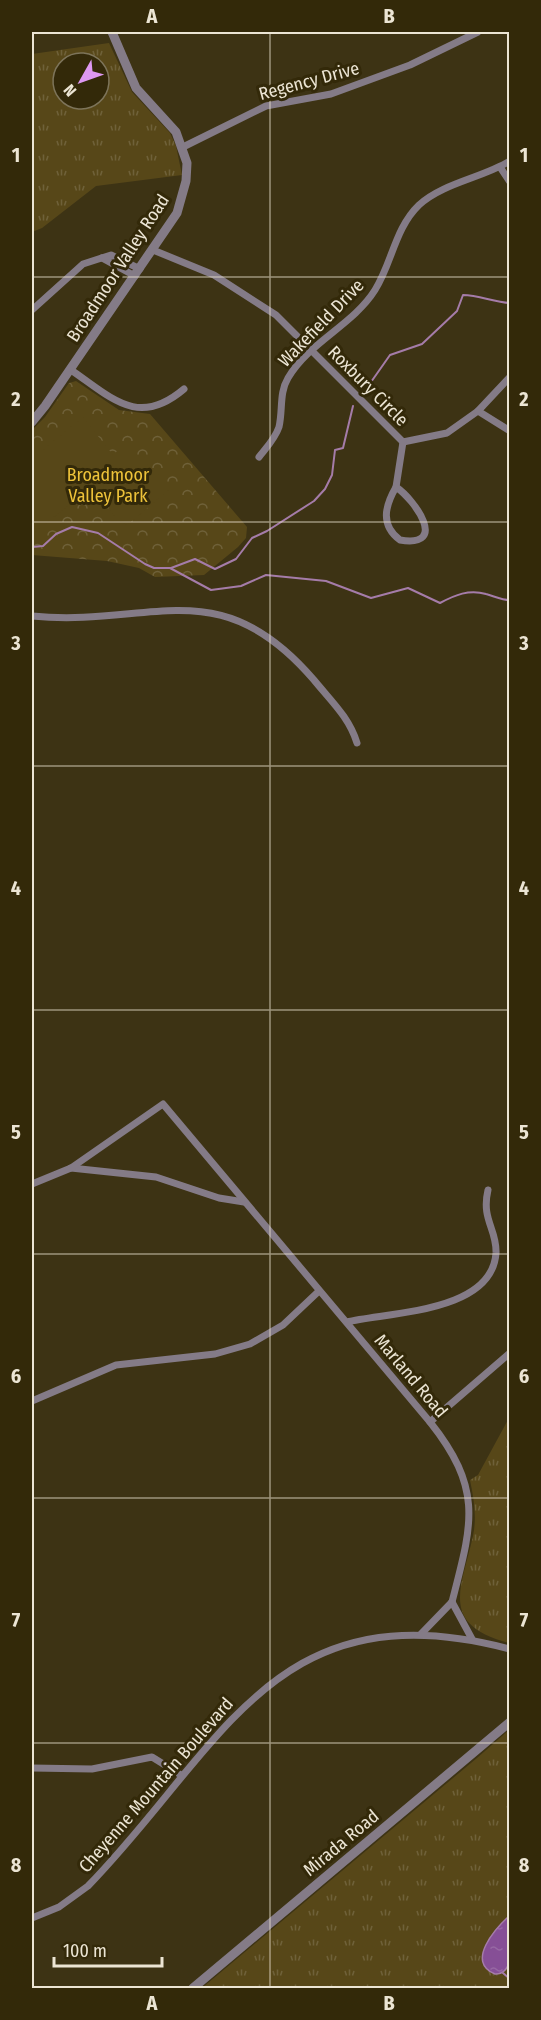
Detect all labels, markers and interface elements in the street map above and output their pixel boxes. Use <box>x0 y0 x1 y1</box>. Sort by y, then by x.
text: A <box>146 4 159 28</box>
text: B <box>383 4 395 28</box>
north arrow <box>51 51 111 111</box>
street label: Regency Drive <box>256 57 362 105</box>
text: N <box>60 81 80 100</box>
text: 1 <box>12 143 20 167</box>
text: 1 <box>520 143 528 167</box>
street label: Broadmoor Valley Road <box>62 190 174 346</box>
street label: Wakefield Drive <box>274 274 369 372</box>
street label: Roxbury Circle <box>323 341 413 431</box>
text: 2 <box>10 387 21 411</box>
text: 2 <box>518 387 529 411</box>
park label: Broadmoor Valley Park <box>67 464 150 507</box>
text: 3 <box>10 631 21 655</box>
text: 3 <box>518 631 529 655</box>
text: 4 <box>11 876 21 900</box>
text: 4 <box>519 876 529 900</box>
text: 5 <box>11 1120 21 1144</box>
text: 5 <box>519 1120 529 1144</box>
street label: Marland Road <box>370 1330 452 1422</box>
text: 6 <box>11 1364 21 1388</box>
text: 6 <box>519 1364 529 1388</box>
text: 7 <box>12 1608 21 1632</box>
text: 7 <box>520 1608 529 1632</box>
street label: Cheyenne Mountain Boulevard <box>74 1693 238 1877</box>
street label: Mirada Road <box>299 1805 383 1881</box>
text: 8 <box>11 1853 22 1877</box>
text: 8 <box>519 1853 530 1877</box>
scale bar <box>54 1930 162 1968</box>
text: 100 m <box>63 1940 107 1962</box>
text: A <box>146 1991 159 2015</box>
text: B <box>383 1991 395 2015</box>

